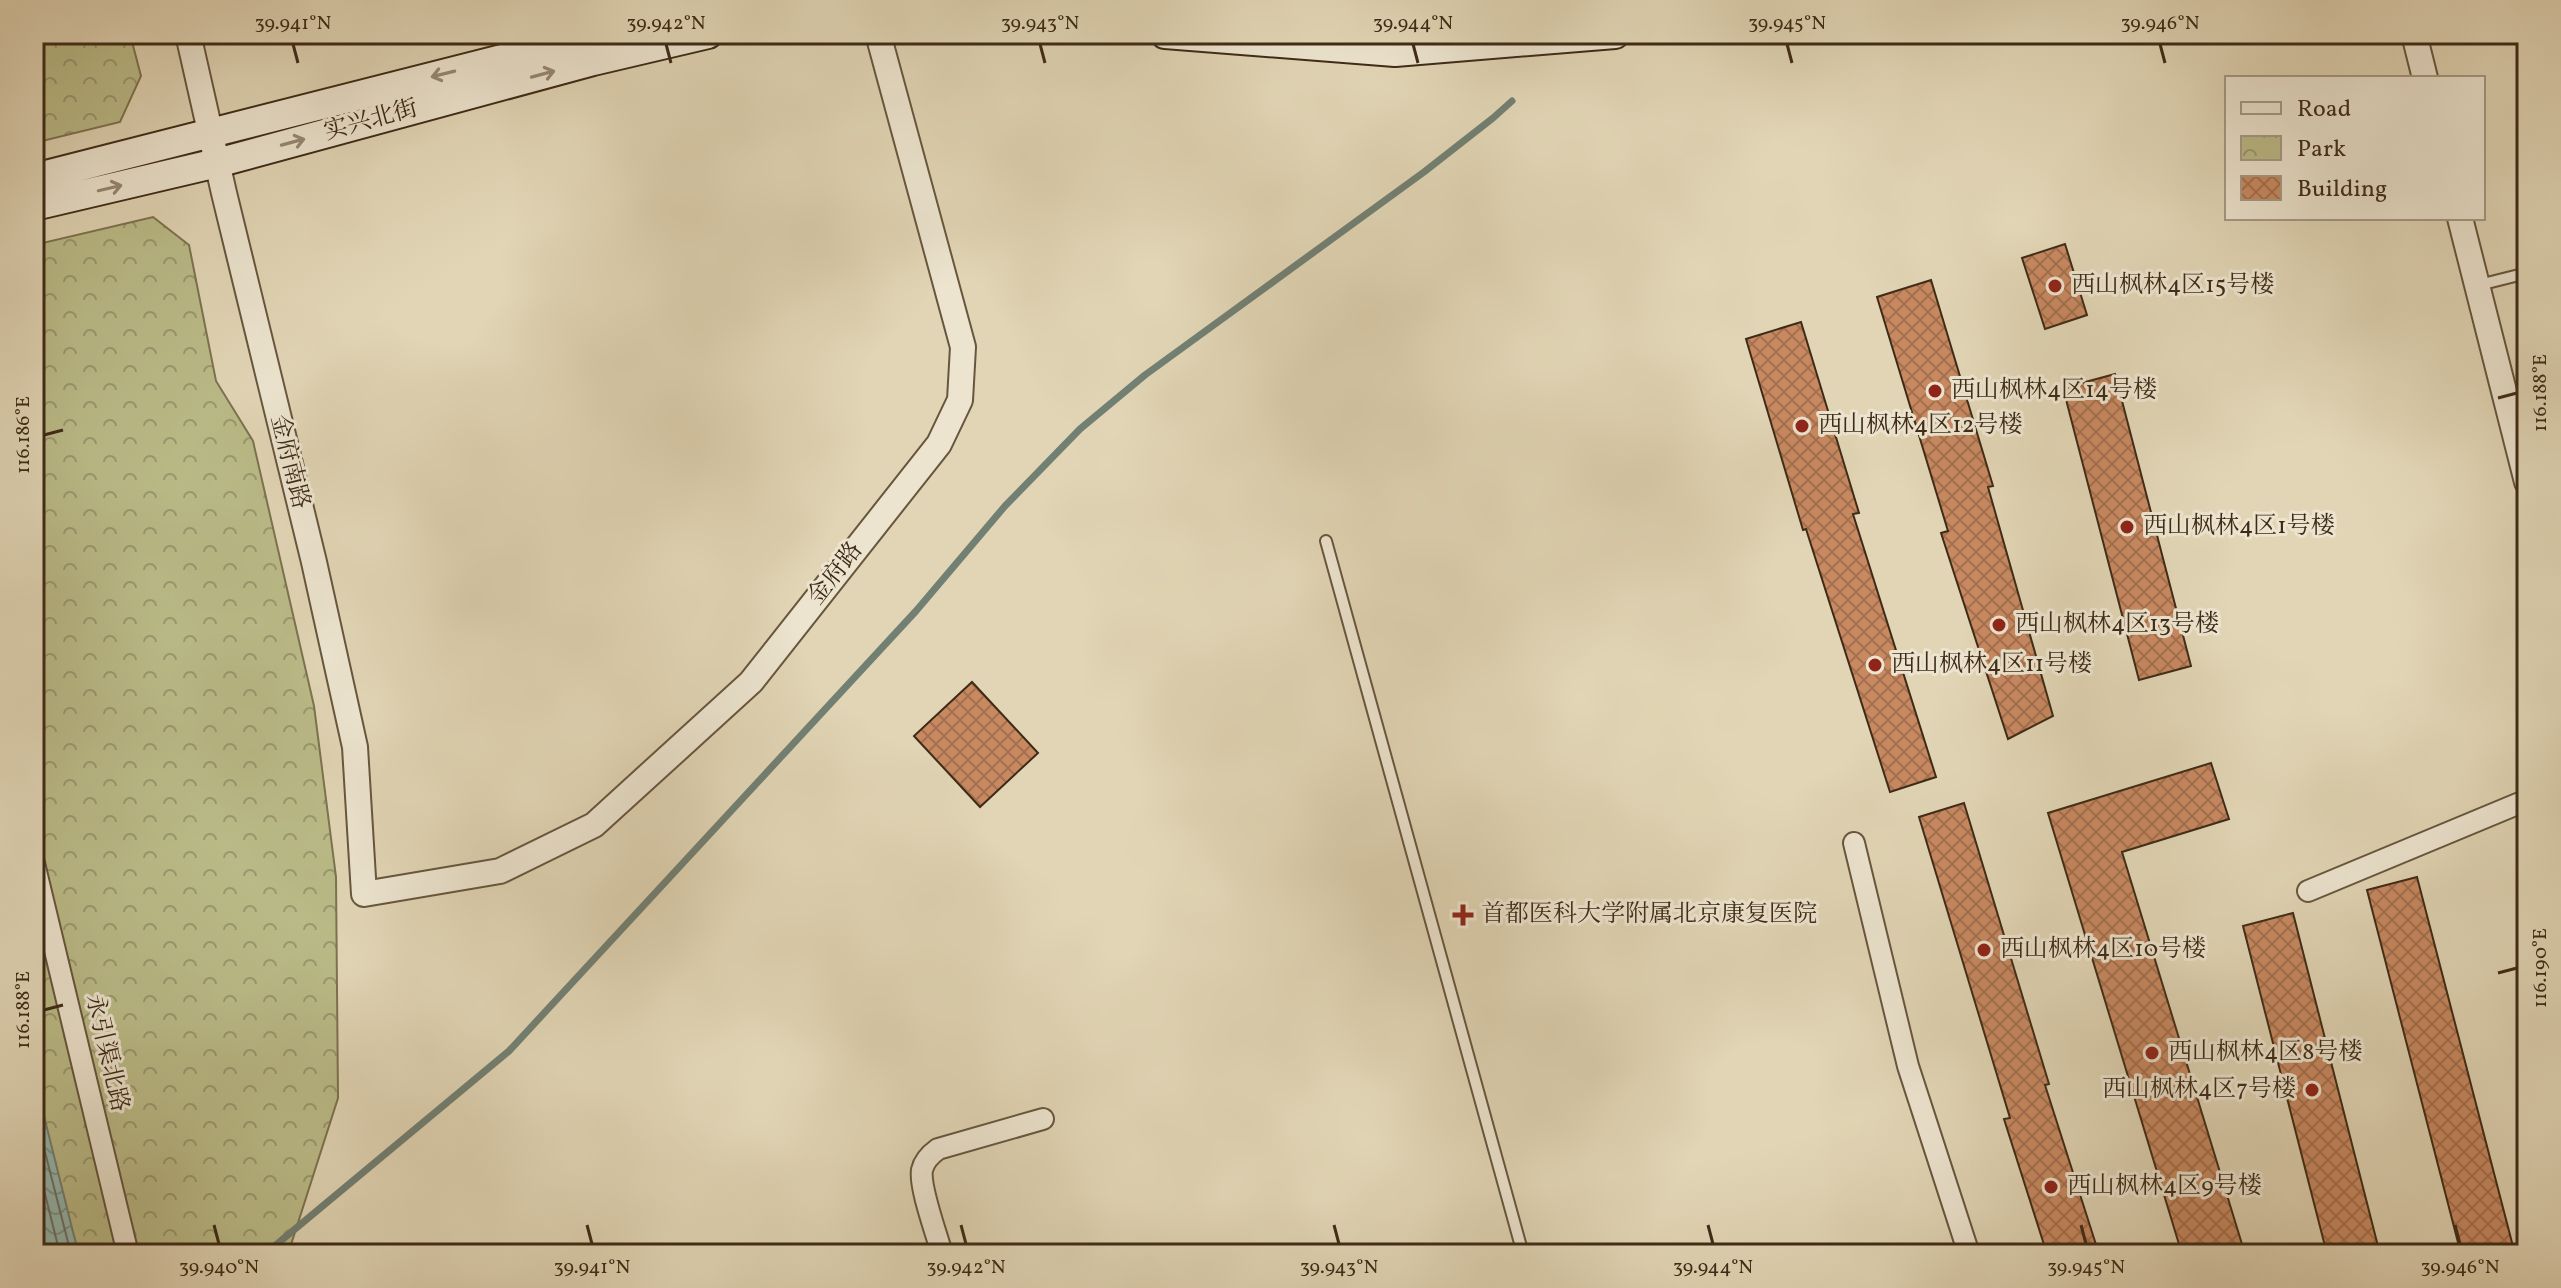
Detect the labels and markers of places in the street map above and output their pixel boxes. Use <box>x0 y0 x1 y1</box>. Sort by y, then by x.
place label: 西山枫林4区15号楼 <box>2071 269 2274 303</box>
marker: 西山枫林4区15号楼 <box>2046 277 2064 295</box>
place label: 西山枫林4区14号楼 <box>1951 374 2157 408</box>
marker: 西山枫林4区14号楼 <box>1926 382 1944 400</box>
place label: 西山枫林4区12号楼 <box>1818 409 2023 443</box>
marker: 西山枫林4区12号楼 <box>1793 417 1811 435</box>
place label: 西山枫林4区1号楼 <box>2143 510 2335 544</box>
marker: 西山枫林4区1号楼 <box>2118 518 2136 536</box>
place label: 西山枫林4区13号楼 <box>2015 608 2219 642</box>
marker: 西山枫林4区13号楼 <box>1990 616 2008 634</box>
place label: 西山枫林4区11号楼 <box>1891 648 2092 682</box>
marker: 西山枫林4区11号楼 <box>1866 656 1884 674</box>
place label: 首都医科大学附属北京康复医院 <box>1481 898 1817 932</box>
marker: 首都医科大学附属北京康复医院 <box>1452 904 1474 926</box>
place label: 西山枫林4区10号楼 <box>2000 933 2206 967</box>
marker: 西山枫林4区10号楼 <box>1975 941 1993 959</box>
place label: 西山枫林4区8号楼 <box>2168 1036 2363 1070</box>
marker: 西山枫林4区8号楼 <box>2143 1044 2161 1062</box>
place label: 西山枫林4区7号楼 <box>2102 1073 2296 1107</box>
marker: 西山枫林4区7号楼 <box>2303 1081 2321 1099</box>
place label: 西山枫林4区9号楼 <box>2067 1170 2262 1204</box>
marker: 西山枫林4区9号楼 <box>2042 1178 2060 1196</box>

